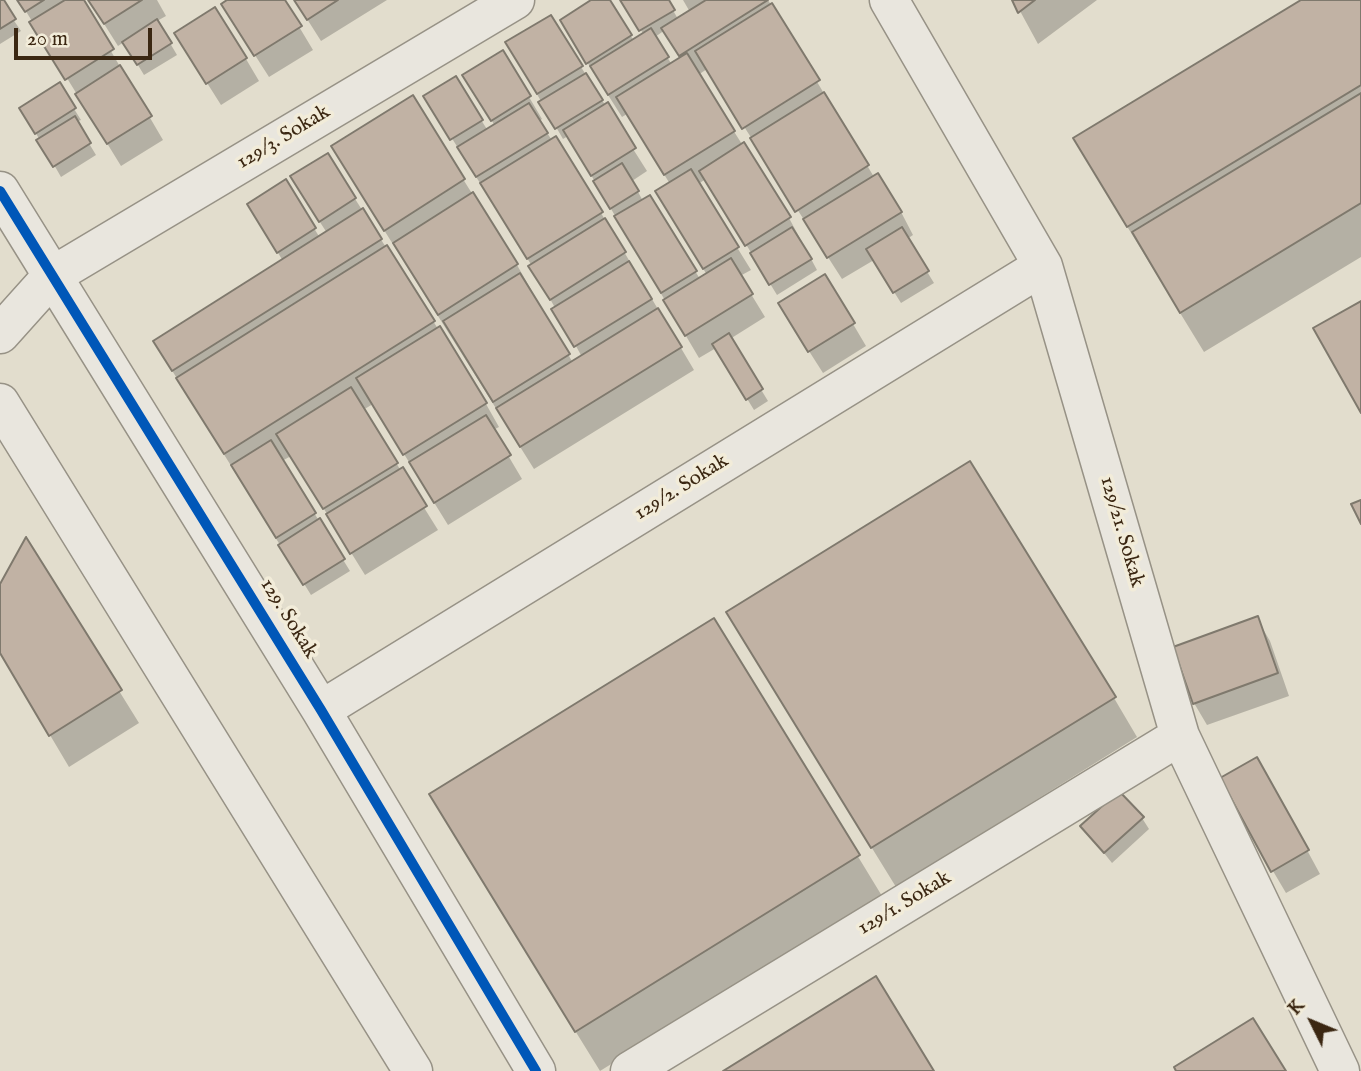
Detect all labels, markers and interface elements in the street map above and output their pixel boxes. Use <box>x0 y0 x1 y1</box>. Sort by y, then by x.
scale bar <box>18 14 156 58</box>
text: 20 m <box>27 26 68 53</box>
street label: 129/3. Sokak <box>233 100 335 176</box>
street label: 129/2. Sokak <box>630 449 734 527</box>
street label: 129/21. Sokak <box>1093 474 1149 590</box>
street label: 129. Sokak <box>254 574 322 664</box>
street label: 129/1. Sokak <box>854 866 956 942</box>
north arrow <box>1277 987 1347 1057</box>
text: K <box>1283 994 1310 1021</box>

